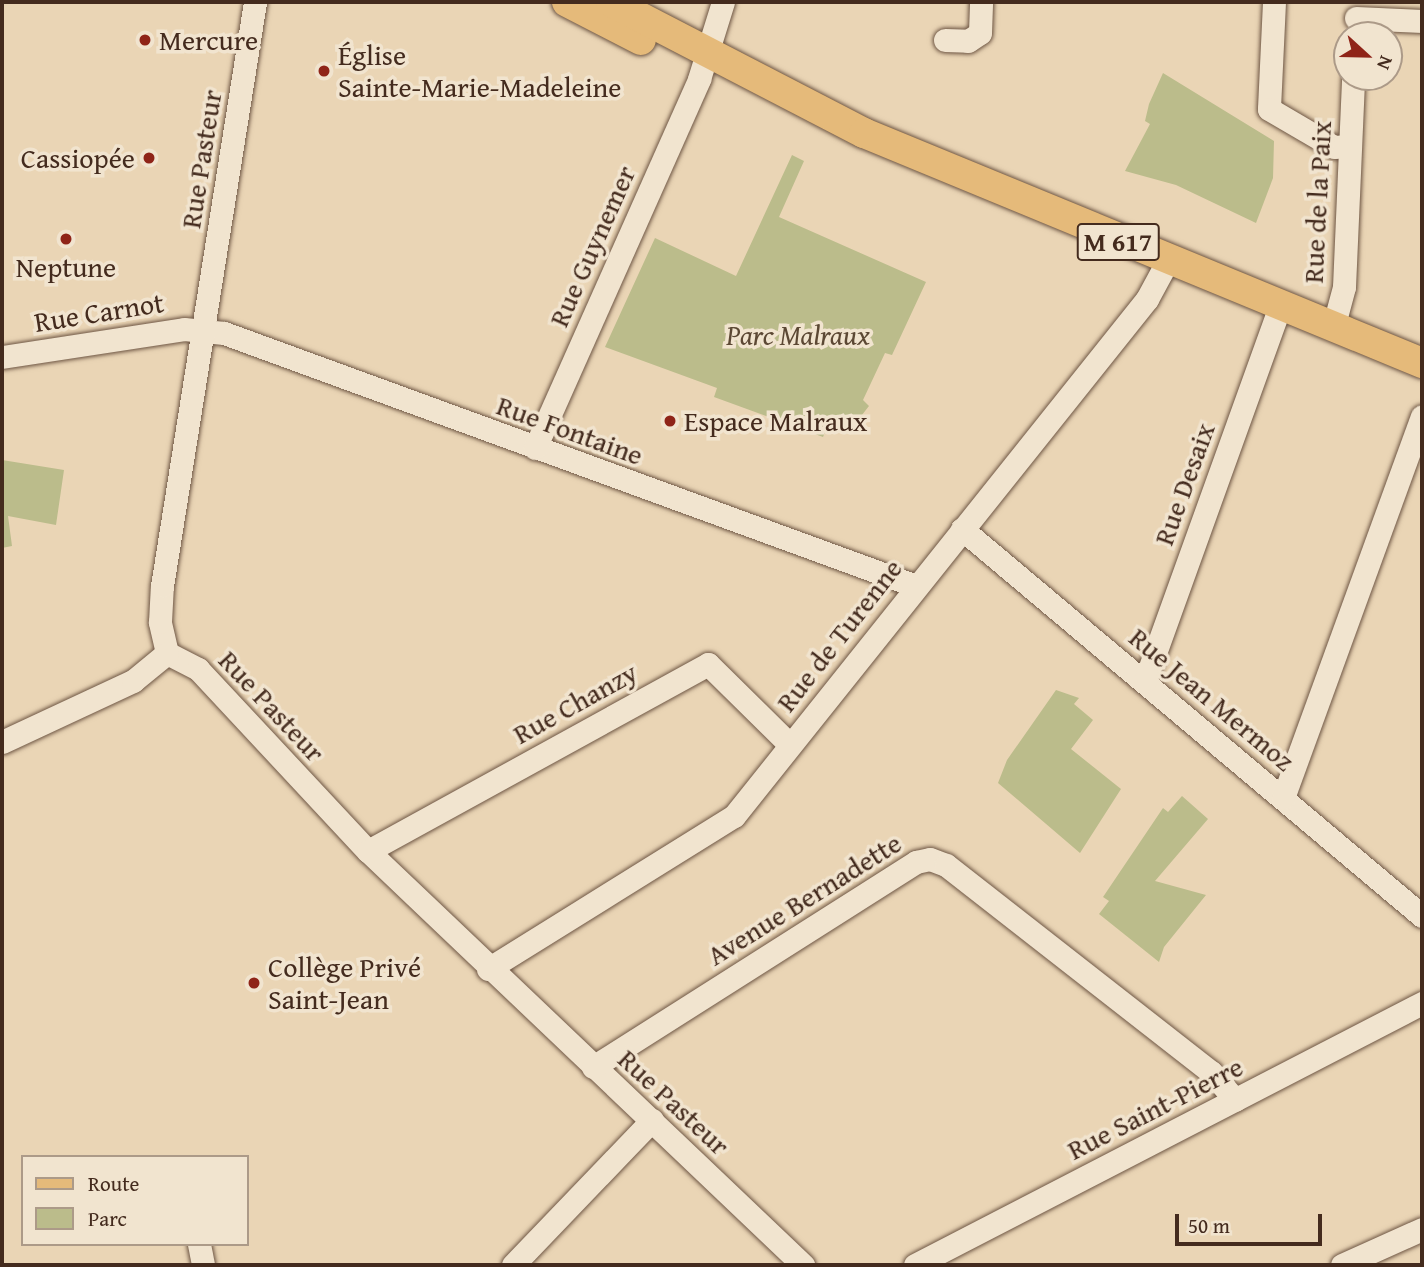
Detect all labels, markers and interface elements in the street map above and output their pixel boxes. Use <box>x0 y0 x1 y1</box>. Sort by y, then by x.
north arrow <box>1333 21 1403 91</box>
place label: Mercure <box>159 23 258 57</box>
marker: Mercure <box>137 32 153 48</box>
place label: Église Sainte-Marie-Madeleine <box>338 38 621 104</box>
text: N <box>1370 52 1401 74</box>
marker: Église Sainte-Marie-Madeleine <box>316 63 332 79</box>
street label: Rue Pasteur <box>173 87 229 231</box>
street label: Rue de la Paix <box>1296 120 1338 284</box>
place label: Cassiopée <box>21 141 135 175</box>
marker: Cassiopée <box>141 150 157 166</box>
street label: Rue Guynemer <box>542 160 642 332</box>
road number: M 617 <box>1076 219 1160 264</box>
marker: Neptune <box>58 231 74 247</box>
place label: Neptune <box>16 250 116 284</box>
street label: Rue Carnot <box>32 285 166 339</box>
park label: Parc Malraux <box>726 318 870 352</box>
street label: Rue Fontaine <box>492 388 648 472</box>
place label: Espace Malraux <box>684 404 867 438</box>
marker: Espace Malraux <box>662 413 678 429</box>
street label: Rue Desaix <box>1146 418 1222 550</box>
street label: Rue de Turenne <box>769 552 909 718</box>
street label: Rue Jean Mermoz <box>1123 620 1301 778</box>
street label: Rue Pasteur <box>212 643 332 769</box>
street label: Rue Chanzy <box>507 655 643 751</box>
street label: Avenue Bernadette <box>701 826 907 972</box>
place label: Collège Privé Saint-Jean <box>268 950 421 1016</box>
marker: Collège Privé Saint-Jean <box>246 975 262 991</box>
street label: Rue Pasteur <box>611 1042 737 1162</box>
street label: Rue Saint-Pierre <box>1062 1049 1248 1167</box>
legend <box>21 1155 248 1246</box>
text: Route <box>88 1168 139 1199</box>
scale bar <box>1179 1200 1326 1244</box>
text: Parc <box>88 1203 127 1234</box>
text: 50 m <box>1188 1210 1230 1241</box>

